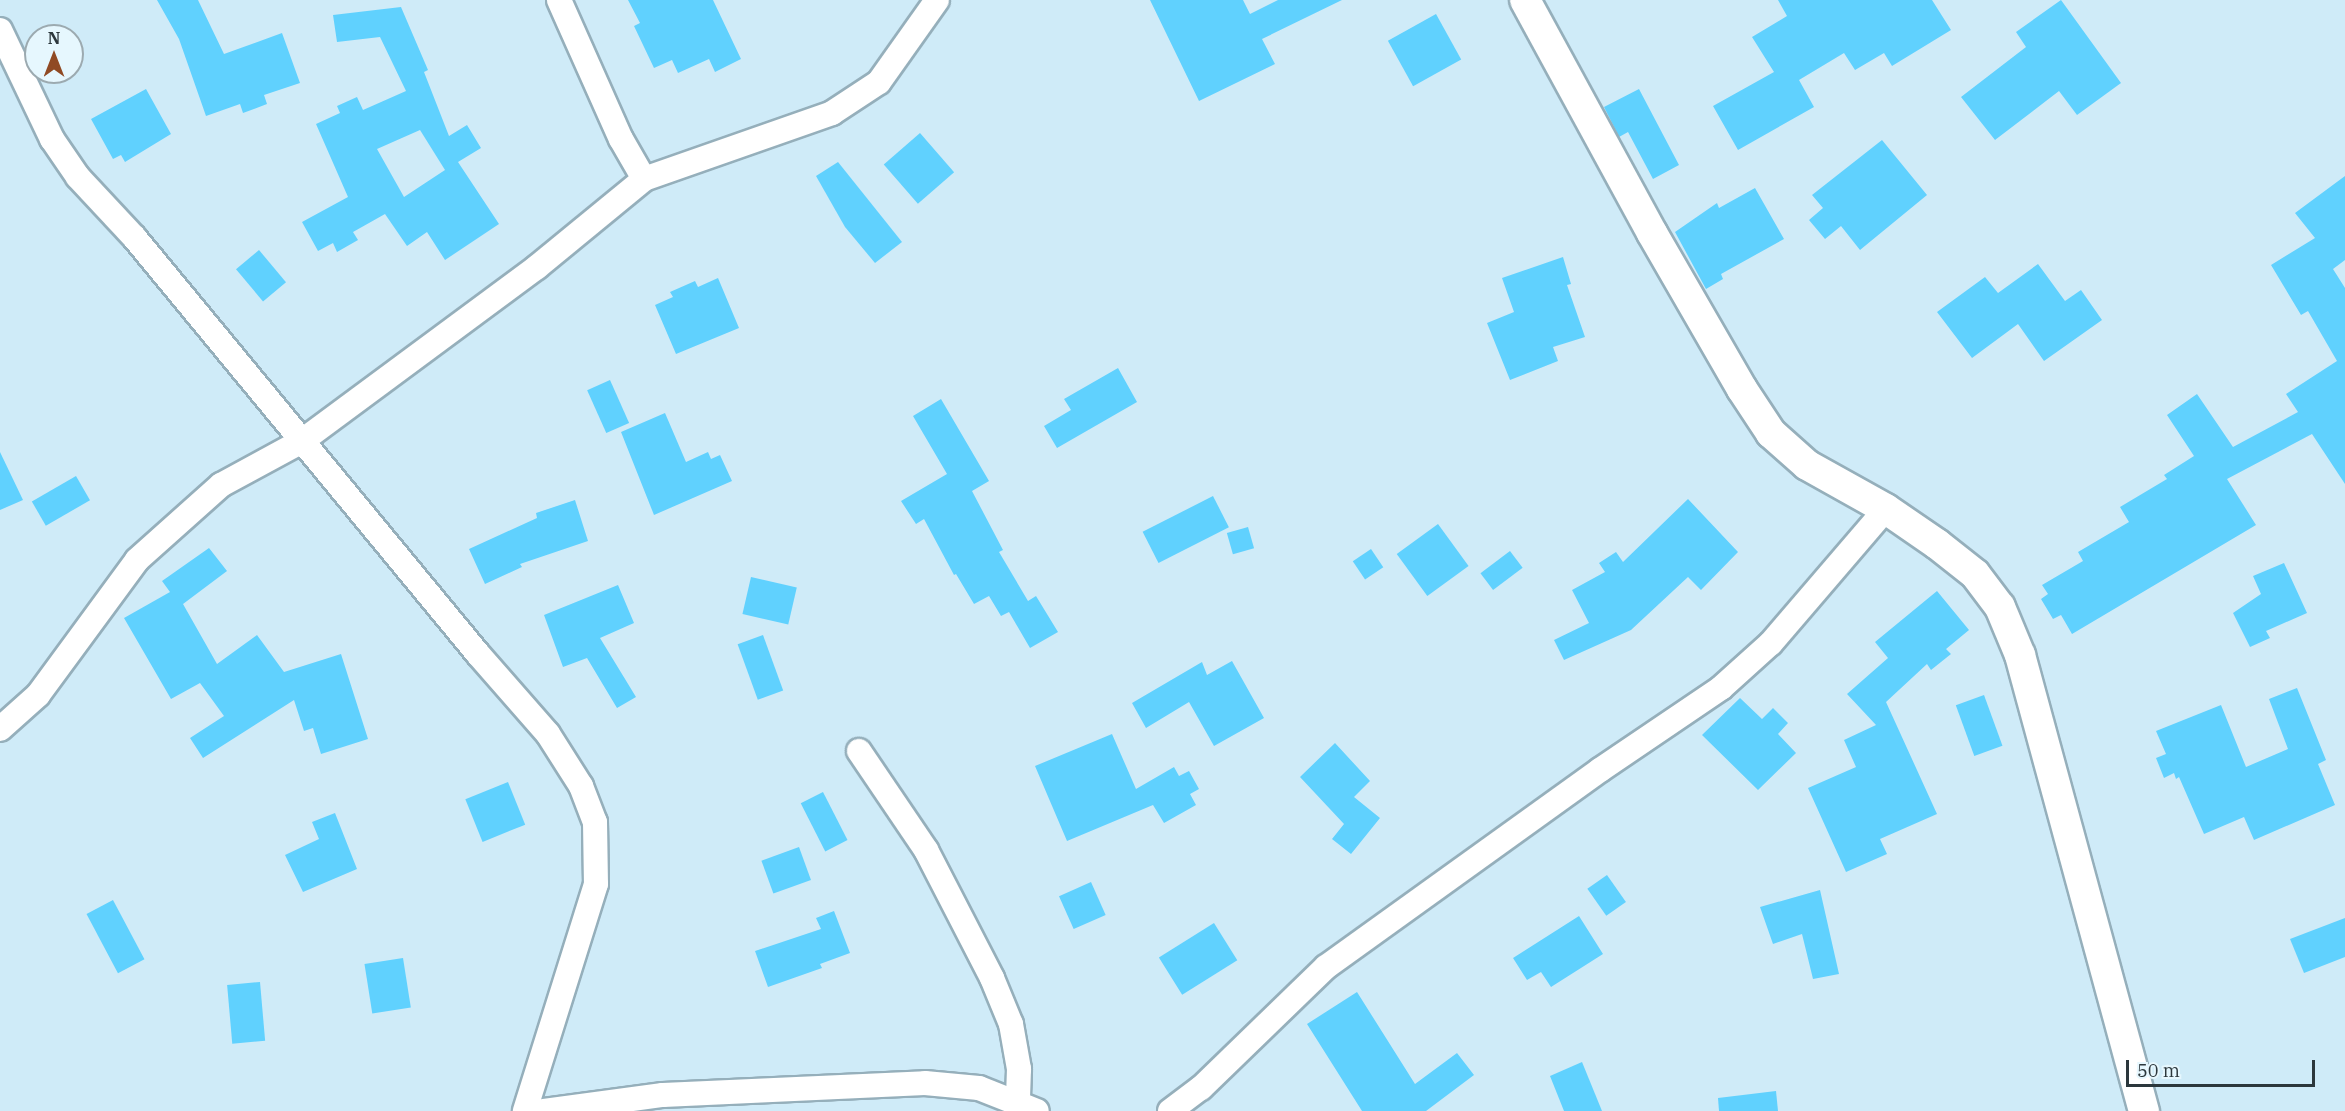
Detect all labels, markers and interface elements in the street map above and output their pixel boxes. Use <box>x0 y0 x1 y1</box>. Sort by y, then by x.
north arrow <box>24 24 84 84</box>
text: N <box>48 28 60 48</box>
scale bar <box>2129 1048 2318 1086</box>
text: 50 m <box>2137 1059 2180 1082</box>

